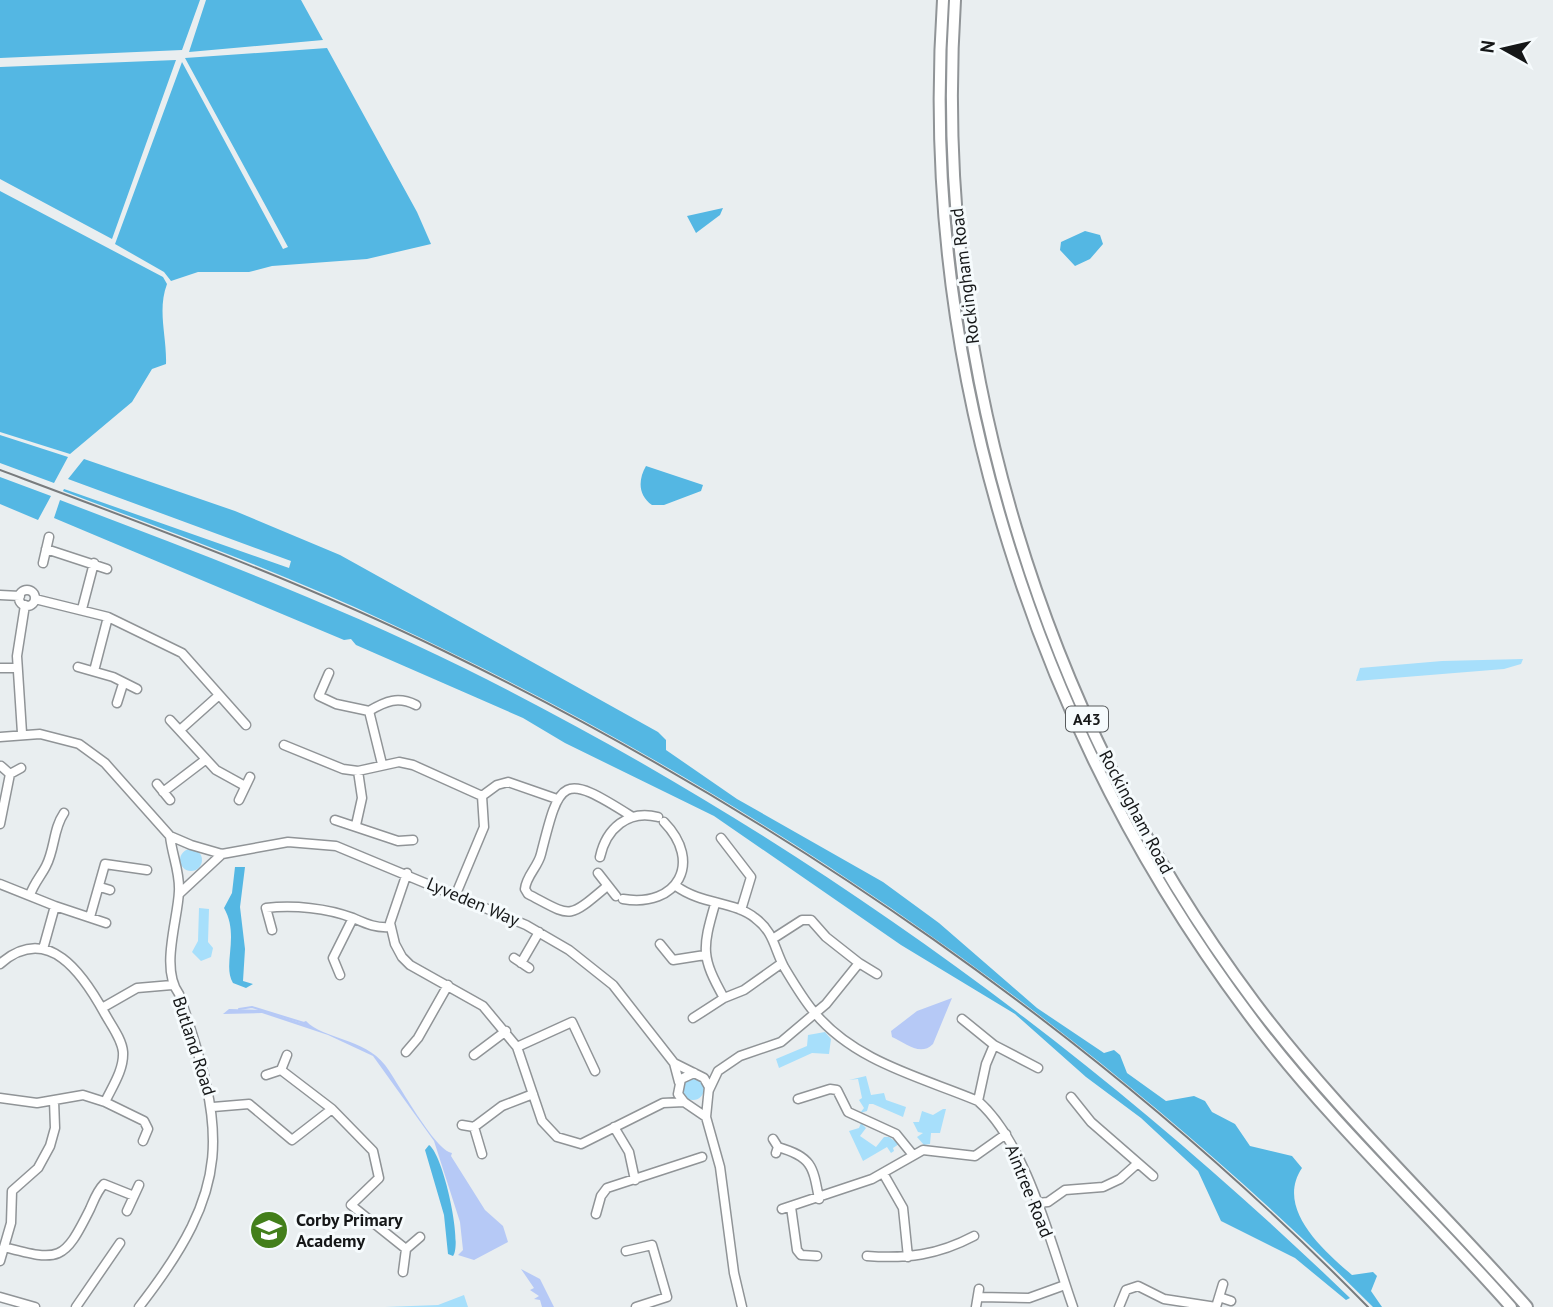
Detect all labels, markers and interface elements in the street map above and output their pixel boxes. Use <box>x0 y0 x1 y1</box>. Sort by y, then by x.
north arrow <box>1469 14 1539 84</box>
text: N <box>1474 39 1500 54</box>
street label: Rockingham Road <box>945 207 984 345</box>
road number: A43 <box>1066 706 1108 732</box>
street label: Rockingham Road <box>1094 746 1179 878</box>
street label: Lyveden Way <box>423 872 523 932</box>
street label: Butland Road <box>168 993 221 1098</box>
street label: Aintree Road <box>1000 1141 1059 1241</box>
place label: Corby Primary Academy <box>296 1208 403 1252</box>
school or university icon: Corby Primary Academy <box>248 1209 290 1251</box>

